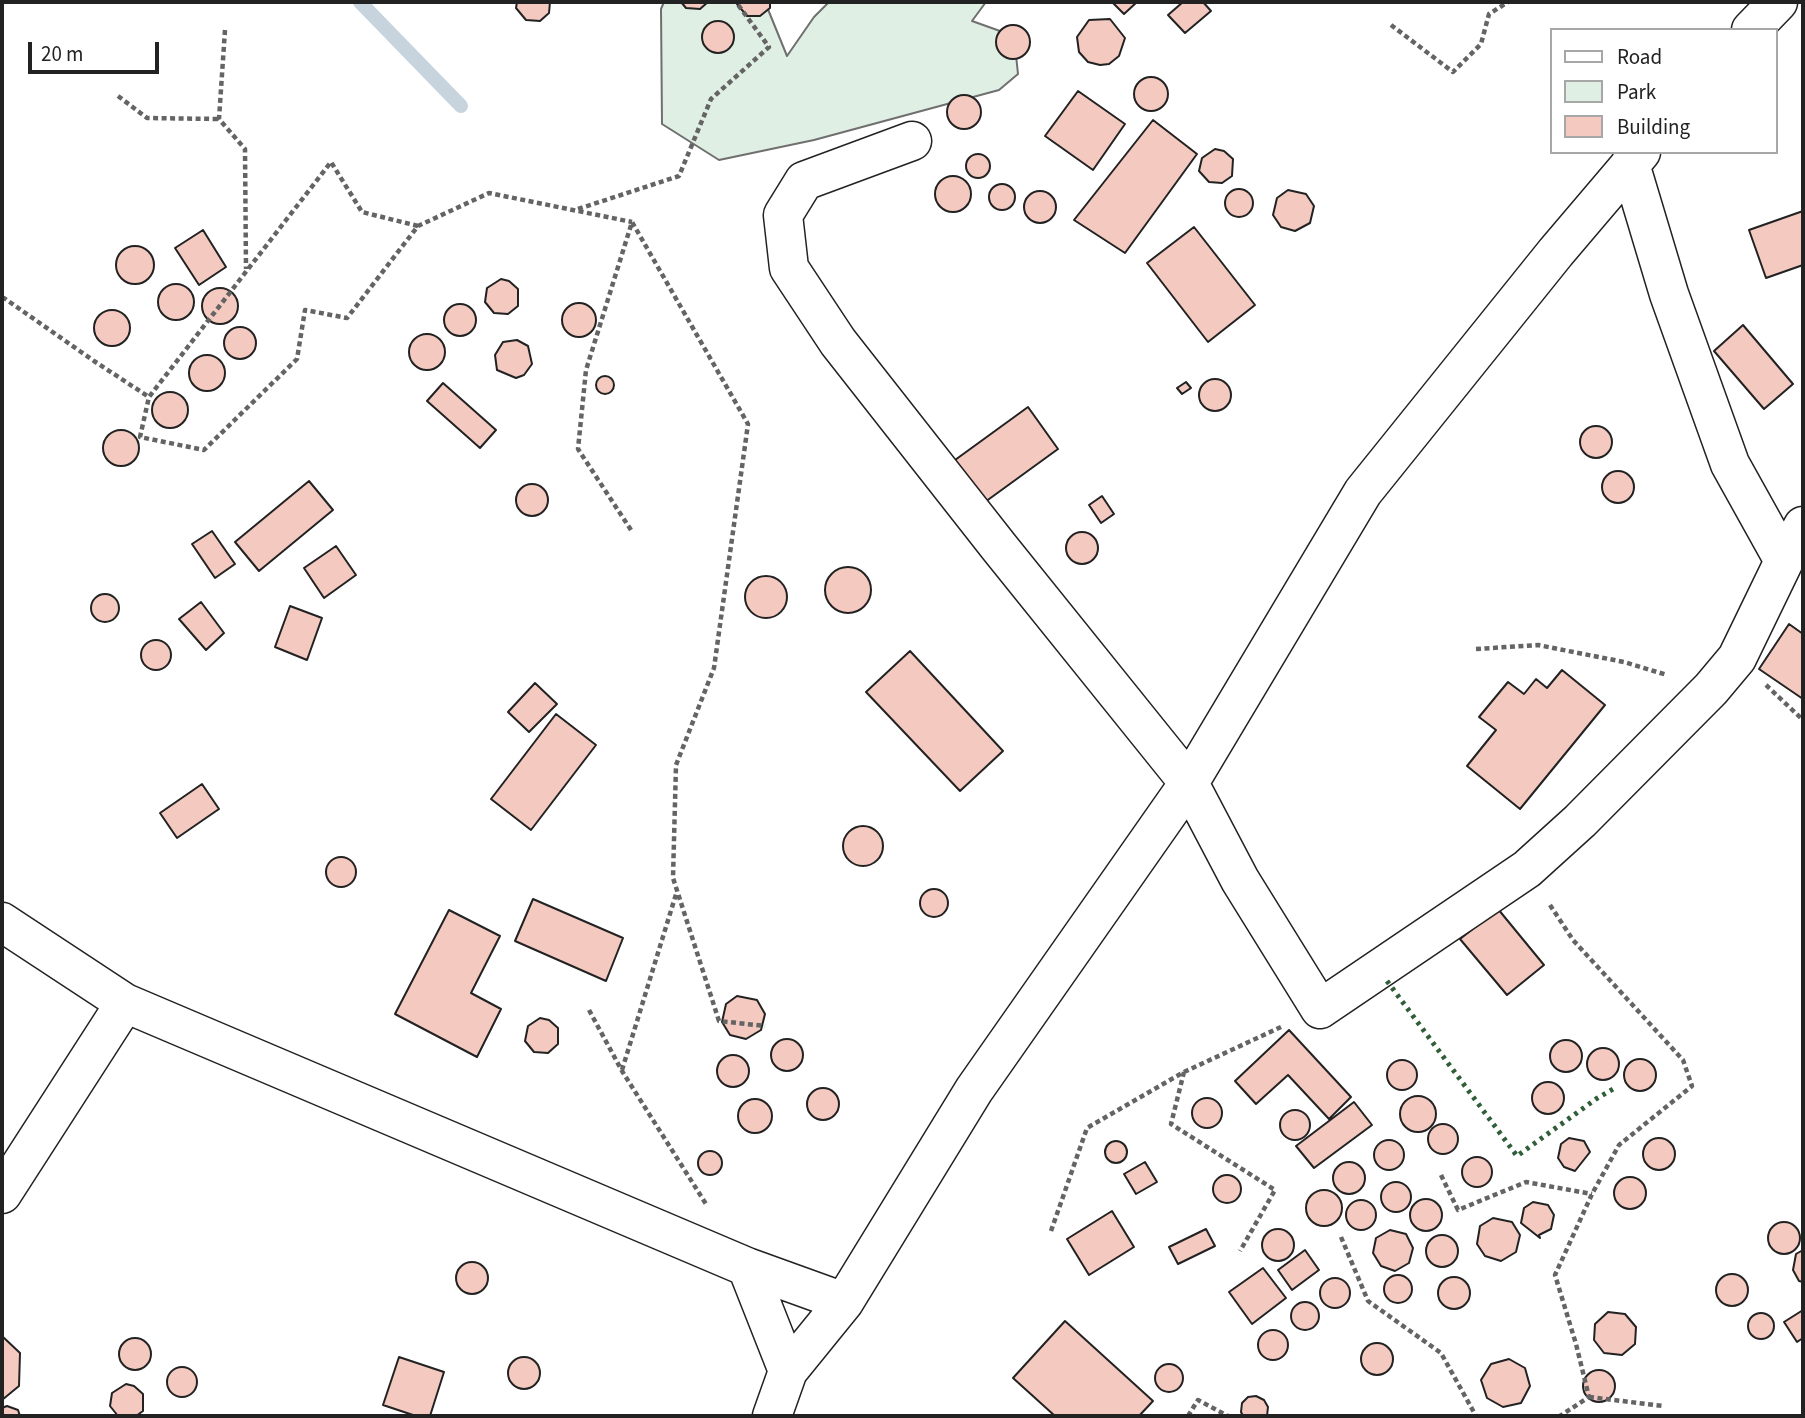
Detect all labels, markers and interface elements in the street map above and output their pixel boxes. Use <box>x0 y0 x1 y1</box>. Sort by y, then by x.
scale bar <box>32 28 163 72</box>
legend <box>1549 28 1777 154</box>
text: 20 m <box>41 39 83 69</box>
text: Road <box>1617 42 1662 72</box>
text: Park <box>1617 77 1656 107</box>
text: Building <box>1617 112 1690 142</box>

